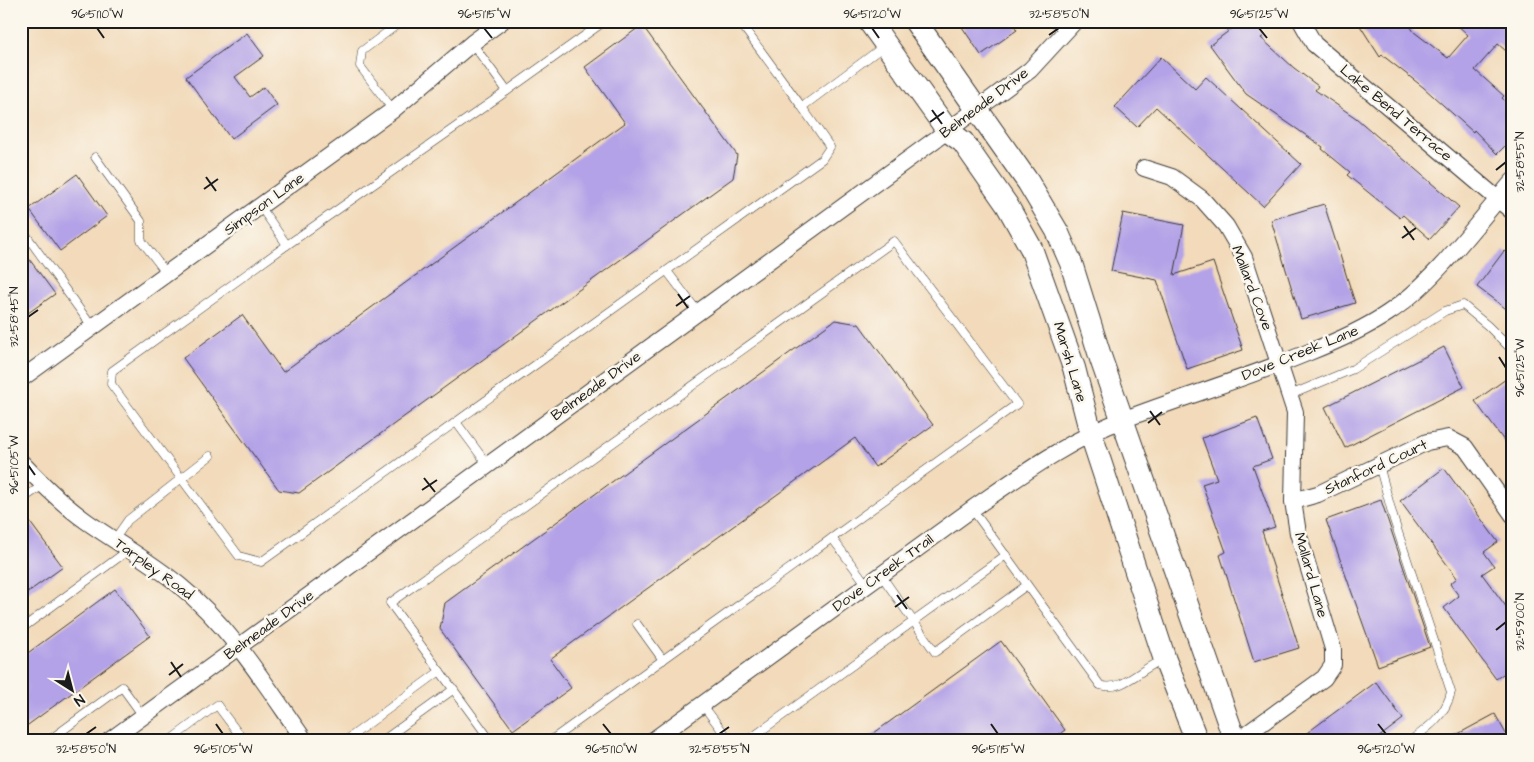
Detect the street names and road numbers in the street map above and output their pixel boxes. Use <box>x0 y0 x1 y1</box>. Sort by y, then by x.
street label: Lake Bend Terrace <box>1335 60 1457 166</box>
street label: Belmeade Drive <box>935 63 1033 143</box>
street label: Simpson Lane <box>219 168 309 240</box>
street label: Mallard Cove <box>1226 243 1278 333</box>
street label: Marsh Lane <box>1048 319 1092 405</box>
street label: Dove Creek Lane <box>1239 320 1361 386</box>
street label: Belmeade Drive <box>547 346 645 426</box>
street label: Stanford Court <box>1321 434 1431 500</box>
street label: Dove Creek Trail <box>828 529 938 617</box>
street label: Mallard Lane <box>1289 530 1333 620</box>
street label: Tarpley Road <box>110 533 198 606</box>
street label: Belmeade Drive <box>220 585 318 665</box>

